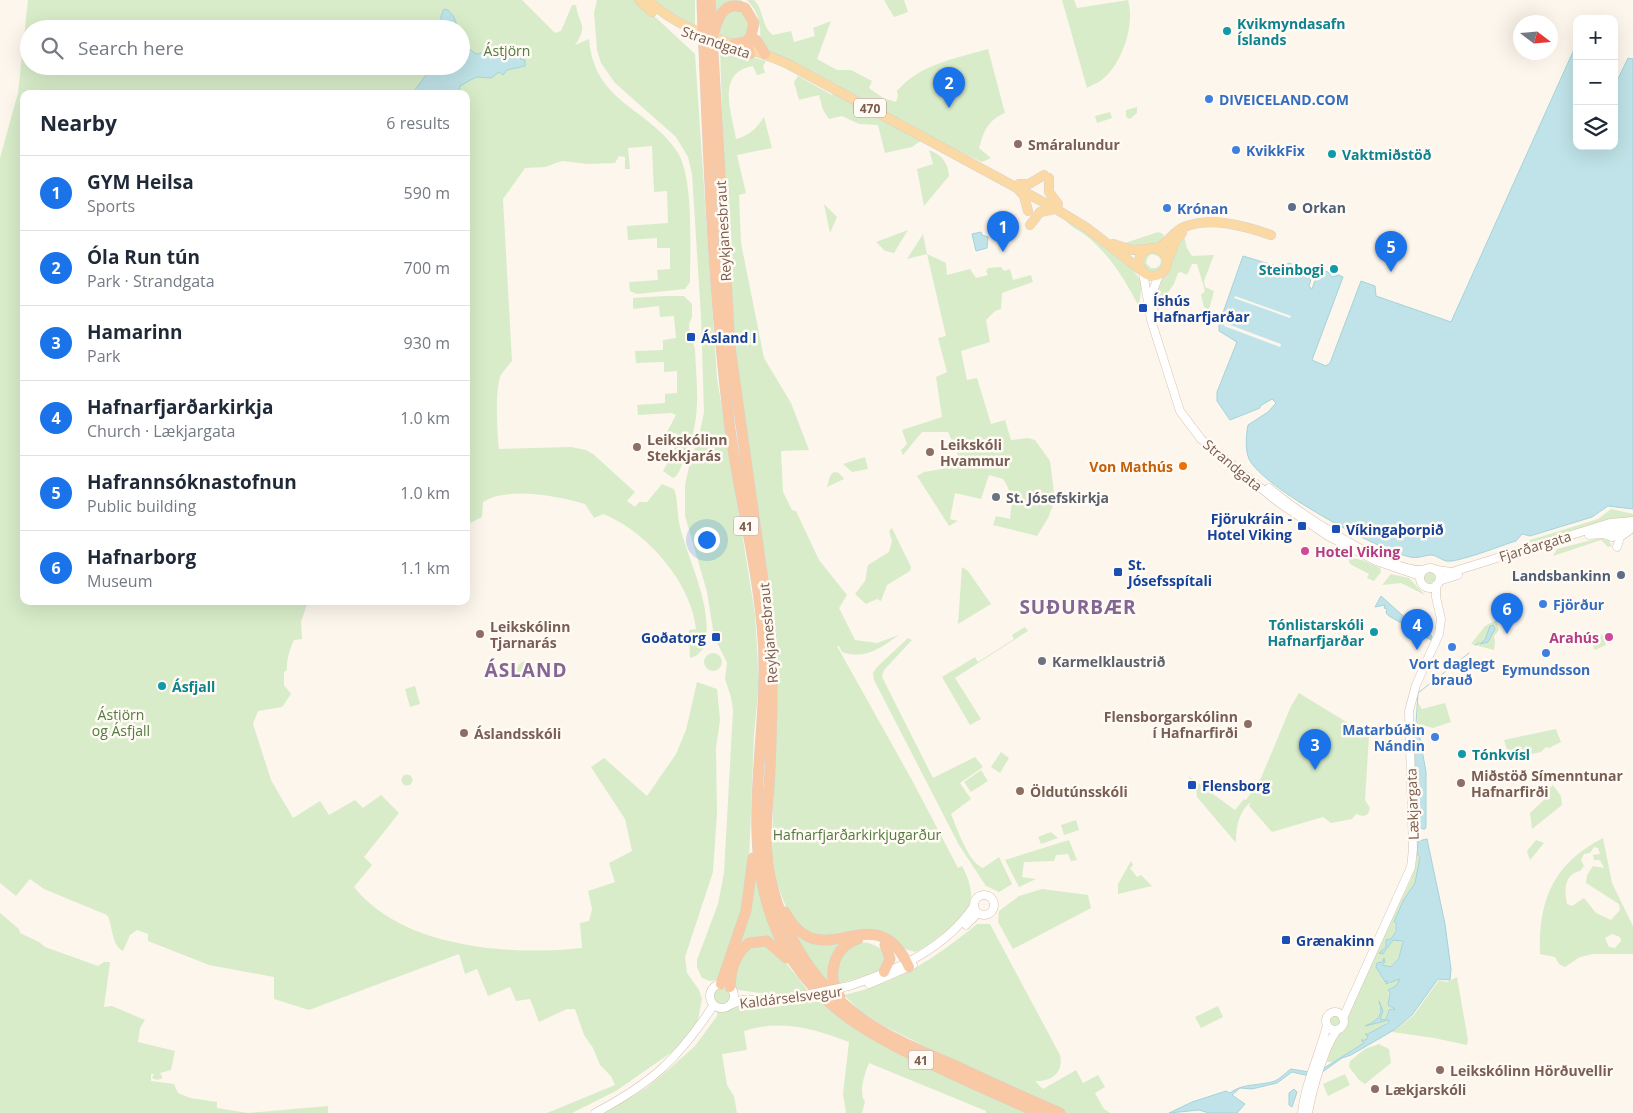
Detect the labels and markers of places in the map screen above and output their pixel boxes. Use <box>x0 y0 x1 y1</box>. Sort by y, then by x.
place label: Kvikmyndasafn Íslands <box>1237 14 1345 49</box>
marker: Kvikmyndasafn Íslands <box>1221 25 1233 37</box>
pin: 2 <box>933 67 965 108</box>
place label: DIVEICELAND.COM <box>1219 90 1349 109</box>
marker: DIVEICELAND.COM <box>1203 93 1215 105</box>
place label: Smáralundur <box>1028 135 1120 154</box>
marker: Smáralundur <box>1012 138 1024 150</box>
place label: KvikkFix <box>1246 141 1306 160</box>
marker: KvikkFix <box>1230 144 1242 156</box>
place label: Vaktmiðstöð <box>1342 145 1432 164</box>
marker: Vaktmiðstöð <box>1326 148 1338 160</box>
place label: Orkan <box>1302 198 1346 217</box>
place label: Krónan <box>1177 199 1228 218</box>
marker: Orkan <box>1286 201 1298 213</box>
marker: Krónan <box>1161 202 1173 214</box>
pin: 1 <box>987 211 1019 252</box>
pin: 5 <box>1375 231 1407 272</box>
place label: Steinbogi <box>1259 260 1324 279</box>
marker: Steinbogi <box>1328 263 1340 275</box>
place label: Íshús Hafnarfjarðar <box>1153 291 1250 326</box>
marker: Íshús Hafnarfjarðar <box>1137 302 1149 314</box>
place label: Ásland I <box>701 328 757 347</box>
marker: Ásland I <box>685 331 697 343</box>
place label: Leikskólinn Stekkjarás <box>647 430 727 465</box>
place label: Leikskóli Hvammur <box>940 435 1011 470</box>
marker: Leikskólinn Stekkjarás <box>631 441 643 453</box>
marker: Leikskóli Hvammur <box>924 446 936 458</box>
place label: Von Mathús <box>1089 457 1173 476</box>
marker: Von Mathús <box>1177 460 1189 472</box>
place label: St. Jósefskirkja <box>1006 488 1109 507</box>
marker: St. Jósefskirkja <box>990 491 1002 503</box>
place label: Fjörukráin - Hotel Viking <box>1207 509 1292 544</box>
marker: Fjörukráin - Hotel Viking <box>1296 520 1308 532</box>
place label: Víkingaþorpið <box>1346 520 1444 539</box>
marker: Víkingaþorpið <box>1330 523 1342 535</box>
place label: Hotel Viking <box>1315 542 1400 561</box>
marker: Hotel Viking <box>1299 545 1311 557</box>
place label: St. Jósefsspítali <box>1126 555 1212 590</box>
marker: St. Jósefsspítali <box>1112 566 1124 578</box>
place label: Landsbankinn <box>1512 566 1611 585</box>
marker: Landsbankinn <box>1615 569 1627 581</box>
pin: 6 <box>1491 593 1523 634</box>
place label: Fjörður <box>1553 595 1605 614</box>
marker: Fjörður <box>1537 598 1549 610</box>
pin: 4 <box>1401 609 1433 650</box>
place label: Tónlistarskóli Hafnarfjarðar <box>1267 615 1365 650</box>
place label: Leikskólinn Tjarnarás <box>490 617 570 652</box>
marker: Tónlistarskóli Hafnarfjarðar <box>1368 626 1380 638</box>
marker: Leikskólinn Tjarnarás <box>474 628 486 640</box>
place label: Goðatorg <box>641 628 706 647</box>
place label: Arahús <box>1549 628 1599 647</box>
marker: Goðatorg <box>710 631 722 643</box>
marker: Arahús <box>1603 631 1615 643</box>
marker: Vort daglegt brauð <box>1446 641 1458 653</box>
marker: Eymundsson <box>1540 647 1552 659</box>
place label: Karmelklaustrið <box>1052 652 1166 671</box>
place label: Vort daglegt brauð <box>1409 654 1495 689</box>
marker: Karmelklaustrið <box>1036 655 1048 667</box>
place label: Eymundsson <box>1502 660 1590 679</box>
place label: Ásfjall <box>172 677 215 696</box>
marker: Ásfjall <box>156 680 168 692</box>
place label: Flensborgarskólinn í Hafnarfirði <box>1104 707 1238 742</box>
marker: Flensborgarskólinn í Hafnarfirði <box>1242 718 1254 730</box>
place label: Matarbúðin Nándin <box>1342 720 1425 755</box>
place label: Áslandsskóli <box>474 724 561 743</box>
marker: Áslandsskóli <box>458 727 470 739</box>
pin: 3 <box>1299 729 1331 770</box>
marker: Matarbúðin Nándin <box>1429 731 1441 743</box>
place label: Tónkvísl <box>1472 745 1530 764</box>
marker: Tónkvísl <box>1456 748 1468 760</box>
place label: Miðstöð Símenntunar Hafnarfirði <box>1471 766 1623 801</box>
place label: Flensborg <box>1202 776 1270 795</box>
marker: Miðstöð Símenntunar Hafnarfirði <box>1455 777 1467 789</box>
marker: Flensborg <box>1186 779 1198 791</box>
place label: Öldutúnsskóli <box>1030 782 1128 801</box>
marker: Öldutúnsskóli <box>1014 785 1026 797</box>
place label: Grænakinn <box>1296 931 1374 950</box>
marker: Grænakinn <box>1280 934 1292 946</box>
place label: Leikskólinn Hörðuvellir <box>1450 1061 1614 1080</box>
marker: Leikskólinn Hörðuvellir <box>1434 1064 1446 1076</box>
place label: Lækjarskóli <box>1385 1080 1466 1099</box>
marker: Lækjarskóli <box>1369 1083 1381 1095</box>

